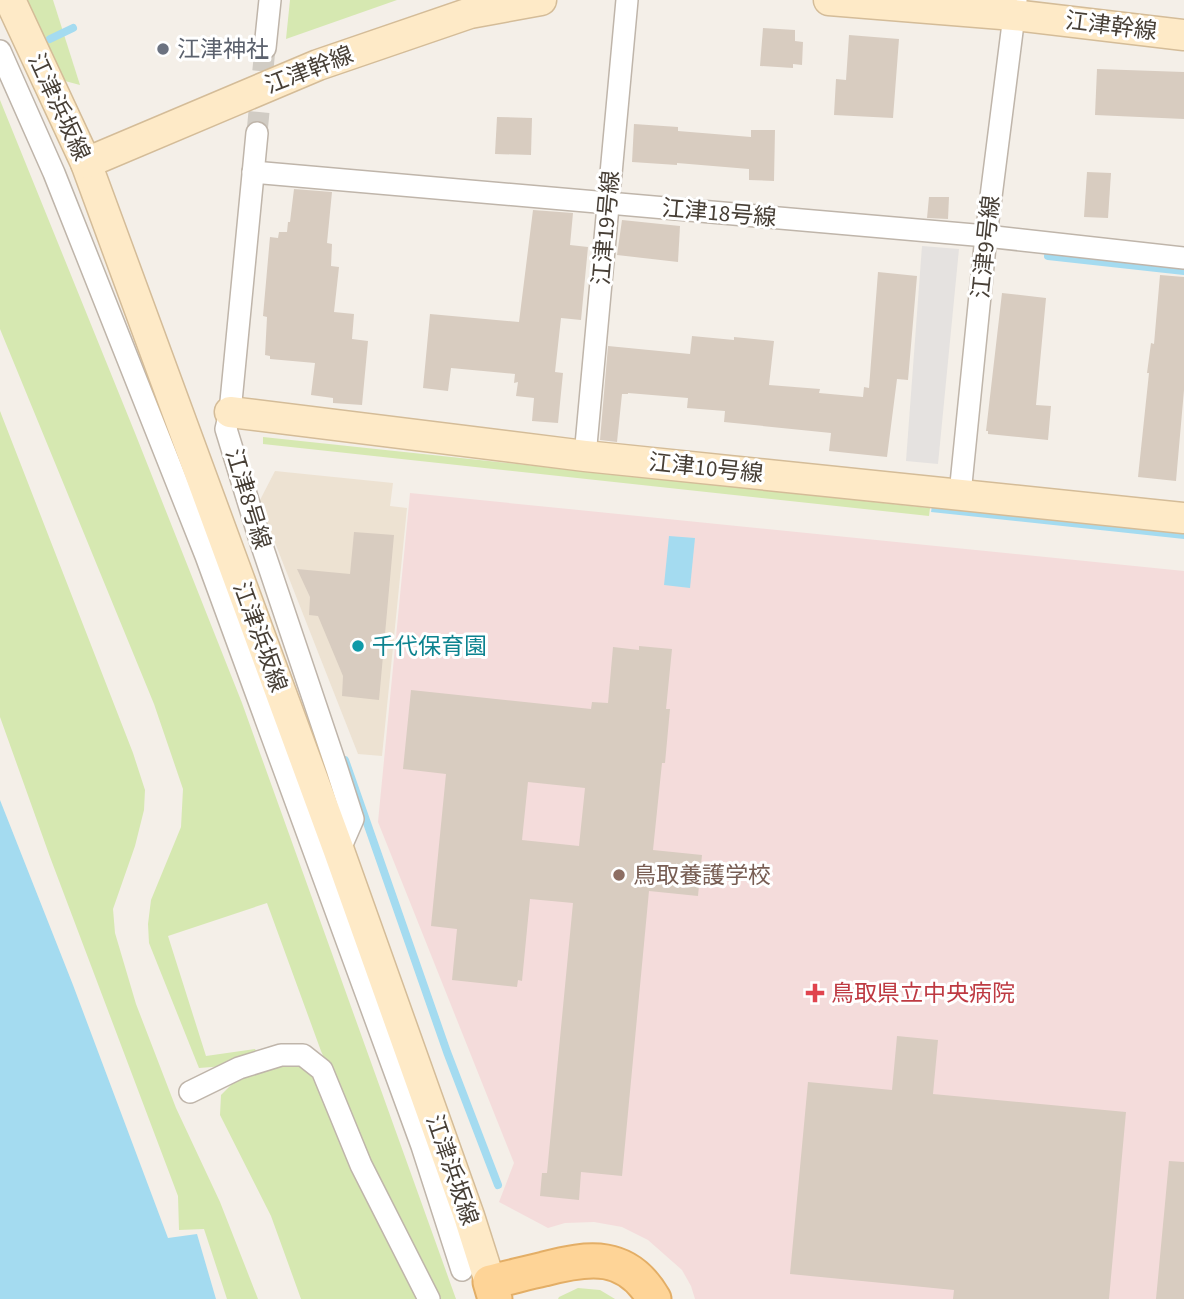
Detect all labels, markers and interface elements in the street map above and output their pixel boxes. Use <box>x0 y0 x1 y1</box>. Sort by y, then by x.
street label: 江津幹線 <box>1063 4 1159 48</box>
place label: 江津神社 <box>177 33 269 66</box>
street label: 江津幹線 <box>260 38 358 102</box>
marker: 江津神社 <box>155 41 171 57</box>
street label: 江津浜坂線 <box>20 48 98 166</box>
street label: 江津19号線 <box>585 169 627 287</box>
street label: 江津18号線 <box>660 192 778 234</box>
street label: 江津9号線 <box>964 194 1008 300</box>
street label: 江津8号線 <box>217 445 279 553</box>
street label: 江津10号線 <box>647 446 765 490</box>
street label: 江津浜坂線 <box>225 577 295 697</box>
place label: 千代保育園 <box>372 630 487 663</box>
marker: 千代保育園 <box>350 638 366 654</box>
place label: 鳥取養護学校 <box>633 859 771 892</box>
marker: 鳥取養護学校 <box>611 867 627 883</box>
place label: 鳥取県立中央病院 <box>831 977 1015 1010</box>
marker: 鳥取県立中央病院 <box>805 983 825 1003</box>
street label: 江津浜坂線 <box>418 1110 486 1230</box>

